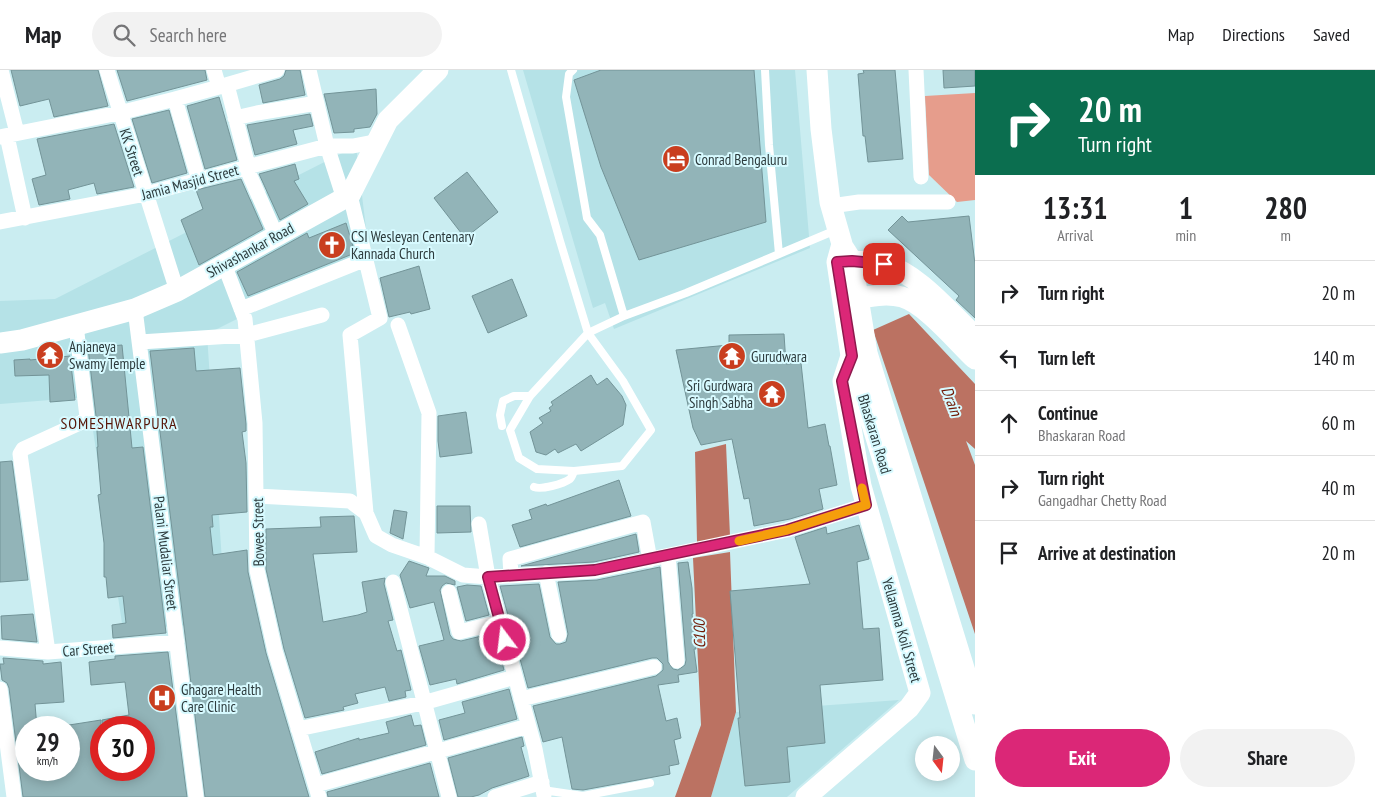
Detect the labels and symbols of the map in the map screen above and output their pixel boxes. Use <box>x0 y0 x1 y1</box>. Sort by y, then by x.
street label: KK Street <box>115 126 149 178</box>
hotel icon: Conrad Bengaluru <box>661 144 691 174</box>
place label: Conrad Bengaluru <box>695 150 787 169</box>
street label: Jamia Masjid Street <box>138 160 241 204</box>
street label: Shivashankar Road <box>203 218 297 282</box>
place label: CSI Wesleyan Centenary Kannada Church <box>351 227 474 263</box>
church icon: CSI Wesleyan Centenary Kannada Church <box>317 230 347 260</box>
pin <box>863 243 905 285</box>
place label: Anjaneya Swamy Temple <box>69 337 145 373</box>
temple icon: Anjaneya Swamy Temple <box>35 340 65 370</box>
temple icon: Gurudwara <box>717 341 747 371</box>
place label: Gurudwara <box>751 347 807 366</box>
place label: Sri Gurdwara Singh Sabha <box>687 376 753 412</box>
temple icon: Sri Gurdwara Singh Sabha <box>757 379 787 409</box>
water label: Drain <box>937 384 967 419</box>
street label: Bhaskaran Road <box>854 392 896 476</box>
district label: SOMESHWARPURA <box>60 413 178 433</box>
street label: Palani Mudaliar Street <box>150 495 182 611</box>
street label: Bowee Street <box>248 498 268 566</box>
street label: Yellamma Koil Street <box>878 576 926 684</box>
position arrow <box>478 613 530 665</box>
water label: C100 <box>689 618 709 649</box>
street label: Car Street <box>62 637 114 661</box>
place label: Ghagare Health Care Clinic <box>181 680 261 716</box>
hospital icon: Ghagare Health Care Clinic <box>147 683 177 713</box>
speed limit sign: 30 <box>90 716 155 781</box>
north arrow <box>915 736 960 781</box>

